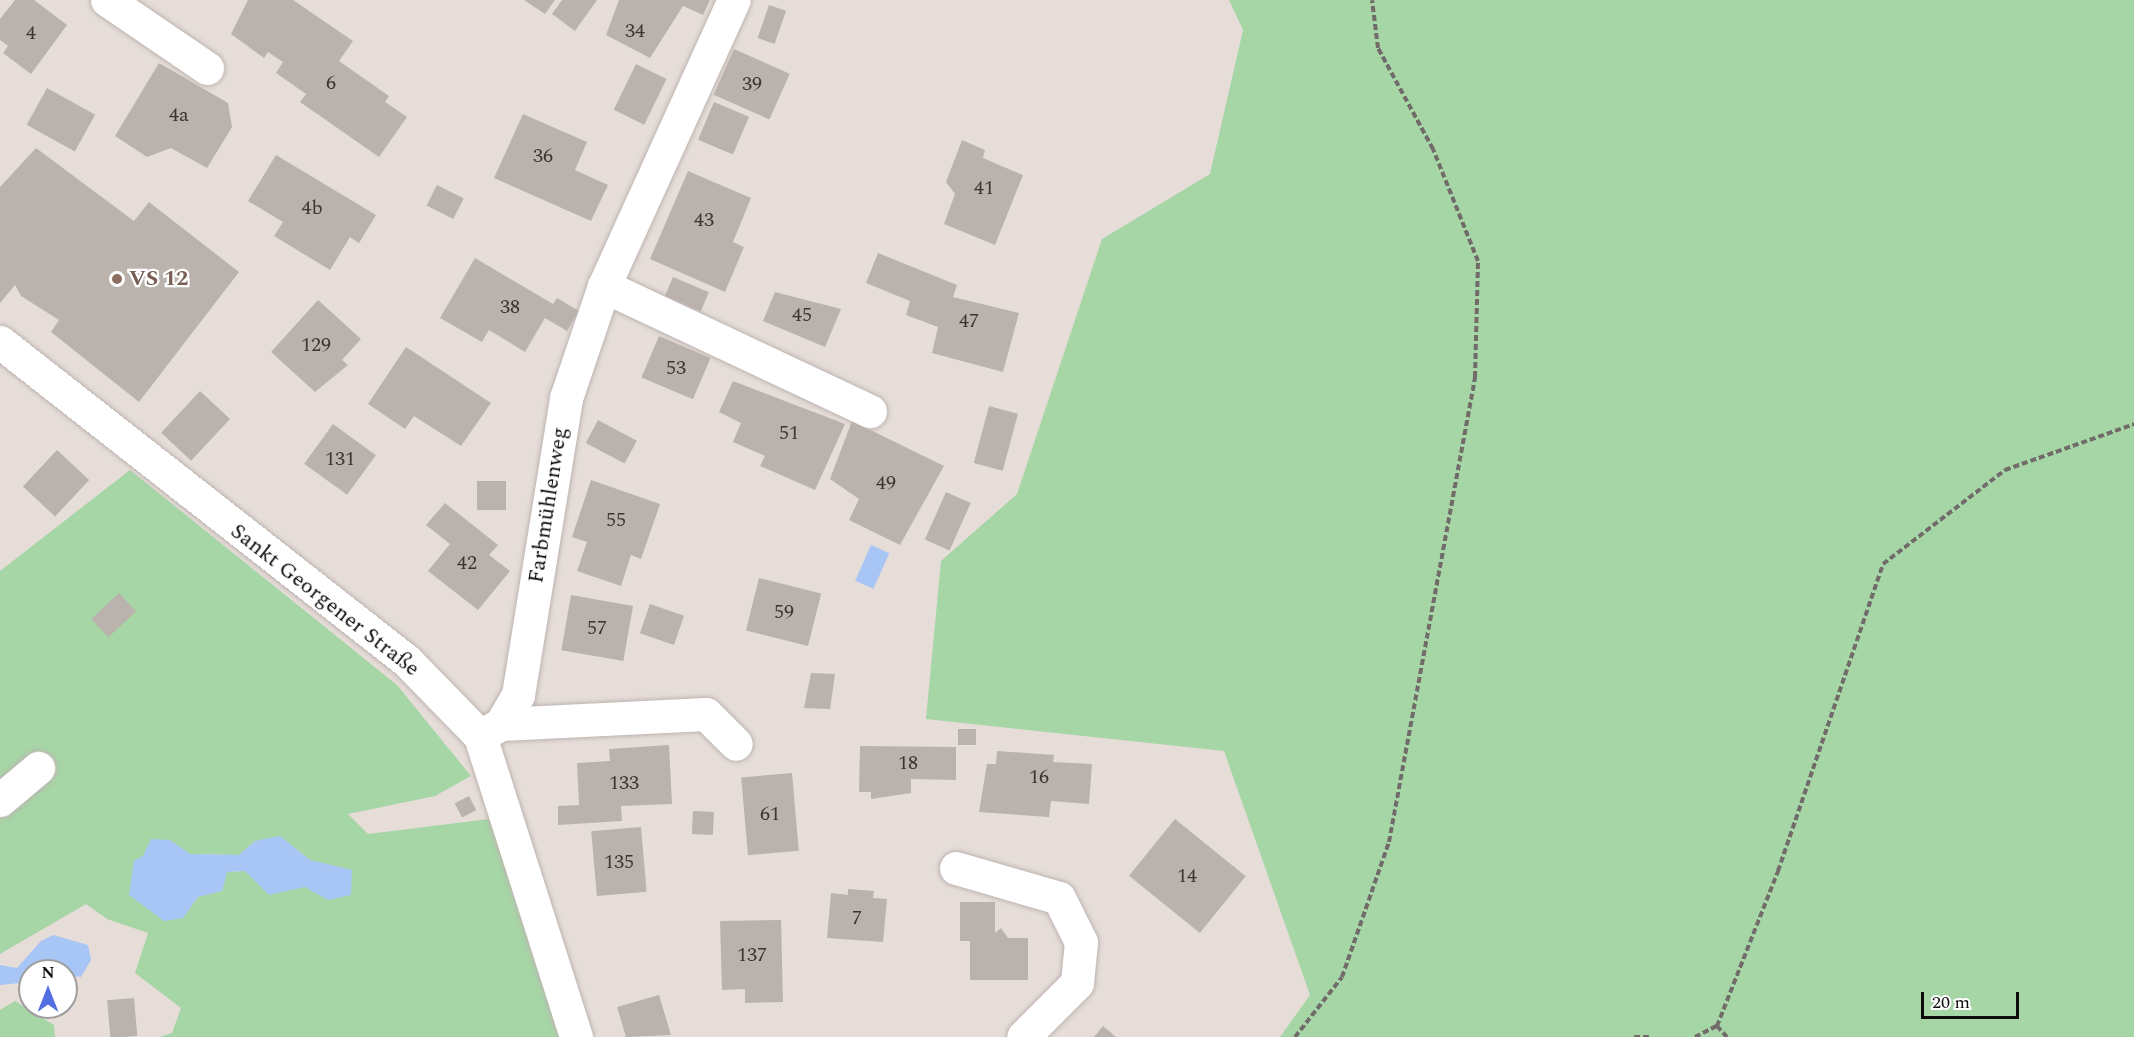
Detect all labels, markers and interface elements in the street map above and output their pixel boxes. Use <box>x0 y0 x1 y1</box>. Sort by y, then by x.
house number: 34 <box>625 19 645 43</box>
house number: 4 <box>26 21 36 45</box>
house number: 6 <box>326 71 336 95</box>
house number: 39 <box>742 72 762 96</box>
house number: 4a <box>169 103 189 127</box>
house number: 36 <box>533 144 553 168</box>
house number: 41 <box>974 176 994 200</box>
house number: 4b <box>301 196 323 220</box>
house number: 43 <box>694 208 714 232</box>
place label: VS 12 <box>129 266 188 292</box>
marker: VS 12 <box>110 272 124 286</box>
house number: 38 <box>500 295 520 319</box>
house number: 45 <box>792 303 812 327</box>
house number: 47 <box>959 309 979 333</box>
house number: 129 <box>301 333 331 357</box>
house number: 53 <box>666 356 686 380</box>
house number: 51 <box>779 421 799 445</box>
street label: Farbmühlenweg <box>523 425 573 585</box>
house number: 131 <box>325 447 355 471</box>
house number: 49 <box>876 471 896 495</box>
house number: 55 <box>606 508 626 532</box>
street label: Sankt Georgener Straße <box>225 518 425 682</box>
house number: 42 <box>457 551 477 575</box>
house number: 59 <box>774 600 794 624</box>
house number: 57 <box>587 616 607 640</box>
house number: 18 <box>898 751 918 775</box>
house number: 16 <box>1029 765 1049 789</box>
house number: 133 <box>609 771 639 795</box>
house number: 61 <box>760 802 780 826</box>
house number: 135 <box>604 850 634 874</box>
house number: 14 <box>1177 864 1197 888</box>
house number: 7 <box>852 906 862 930</box>
house number: 137 <box>737 943 767 967</box>
north arrow <box>18 959 78 1019</box>
text: N <box>41 961 55 985</box>
scale bar <box>1924 980 2022 1018</box>
text: 20 m <box>1932 989 1970 1016</box>

